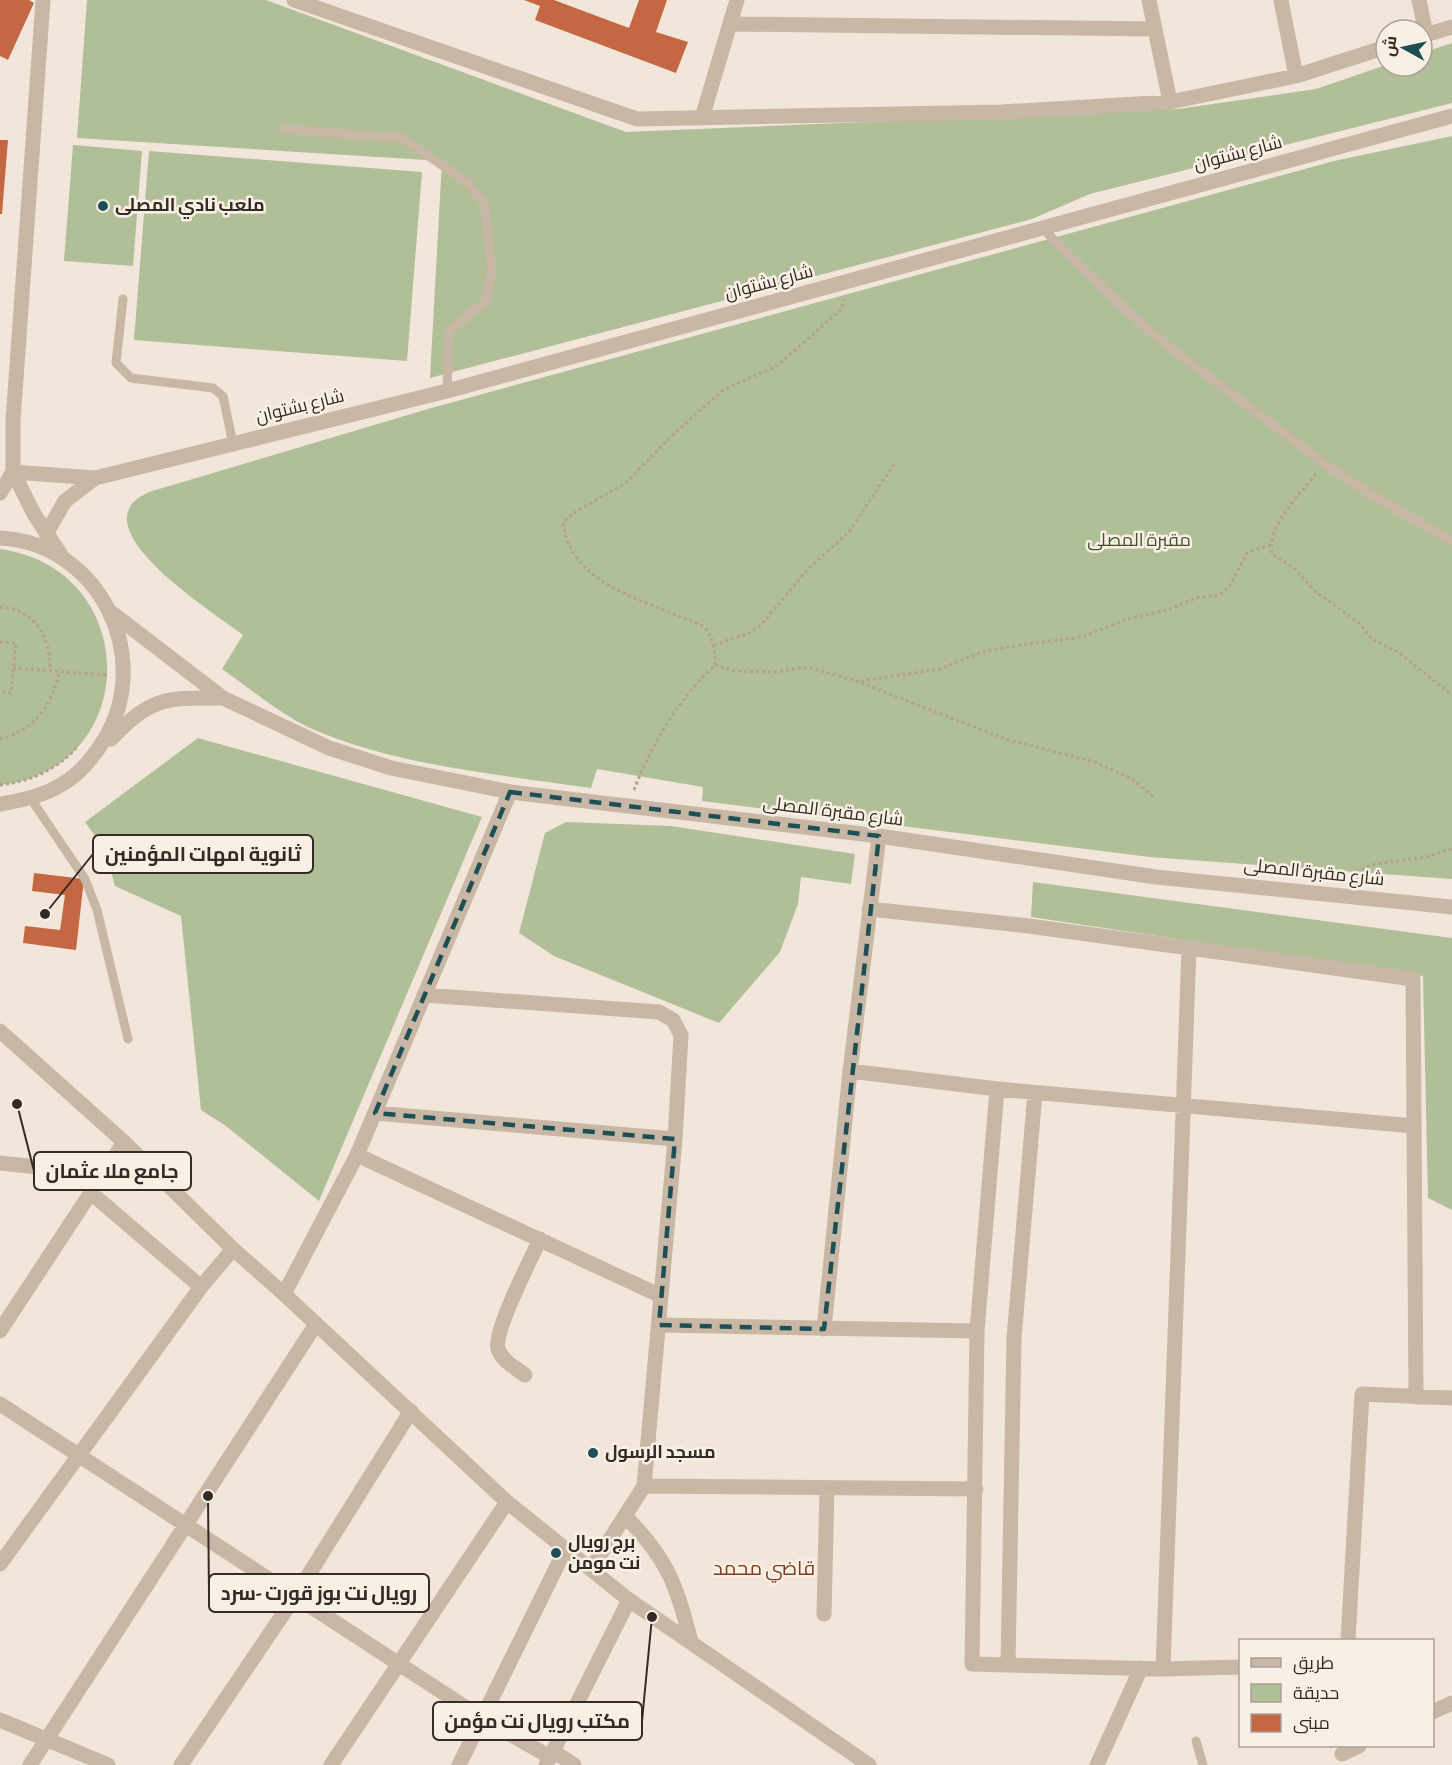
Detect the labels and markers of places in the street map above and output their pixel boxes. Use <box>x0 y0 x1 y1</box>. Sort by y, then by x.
place label: ملعب نادي المصلى <box>115 197 265 219</box>
marker: ملعب نادي المصلى <box>96 199 110 213</box>
callout: ثانوية امهات المؤمنين <box>93 835 313 873</box>
callout: جامع ملا عثمان <box>34 1152 191 1190</box>
place label: مسجد الرسول <box>605 1444 716 1463</box>
marker: مسجد الرسول <box>586 1446 600 1460</box>
place label: برج رويال نت مومن <box>568 1534 640 1574</box>
marker: برج رويال نت مومن <box>549 1546 563 1560</box>
callout: رويال نت بوز قورت -سرد <box>209 1574 429 1612</box>
callout: مكتب رويال نت مؤمن <box>433 1702 642 1740</box>

